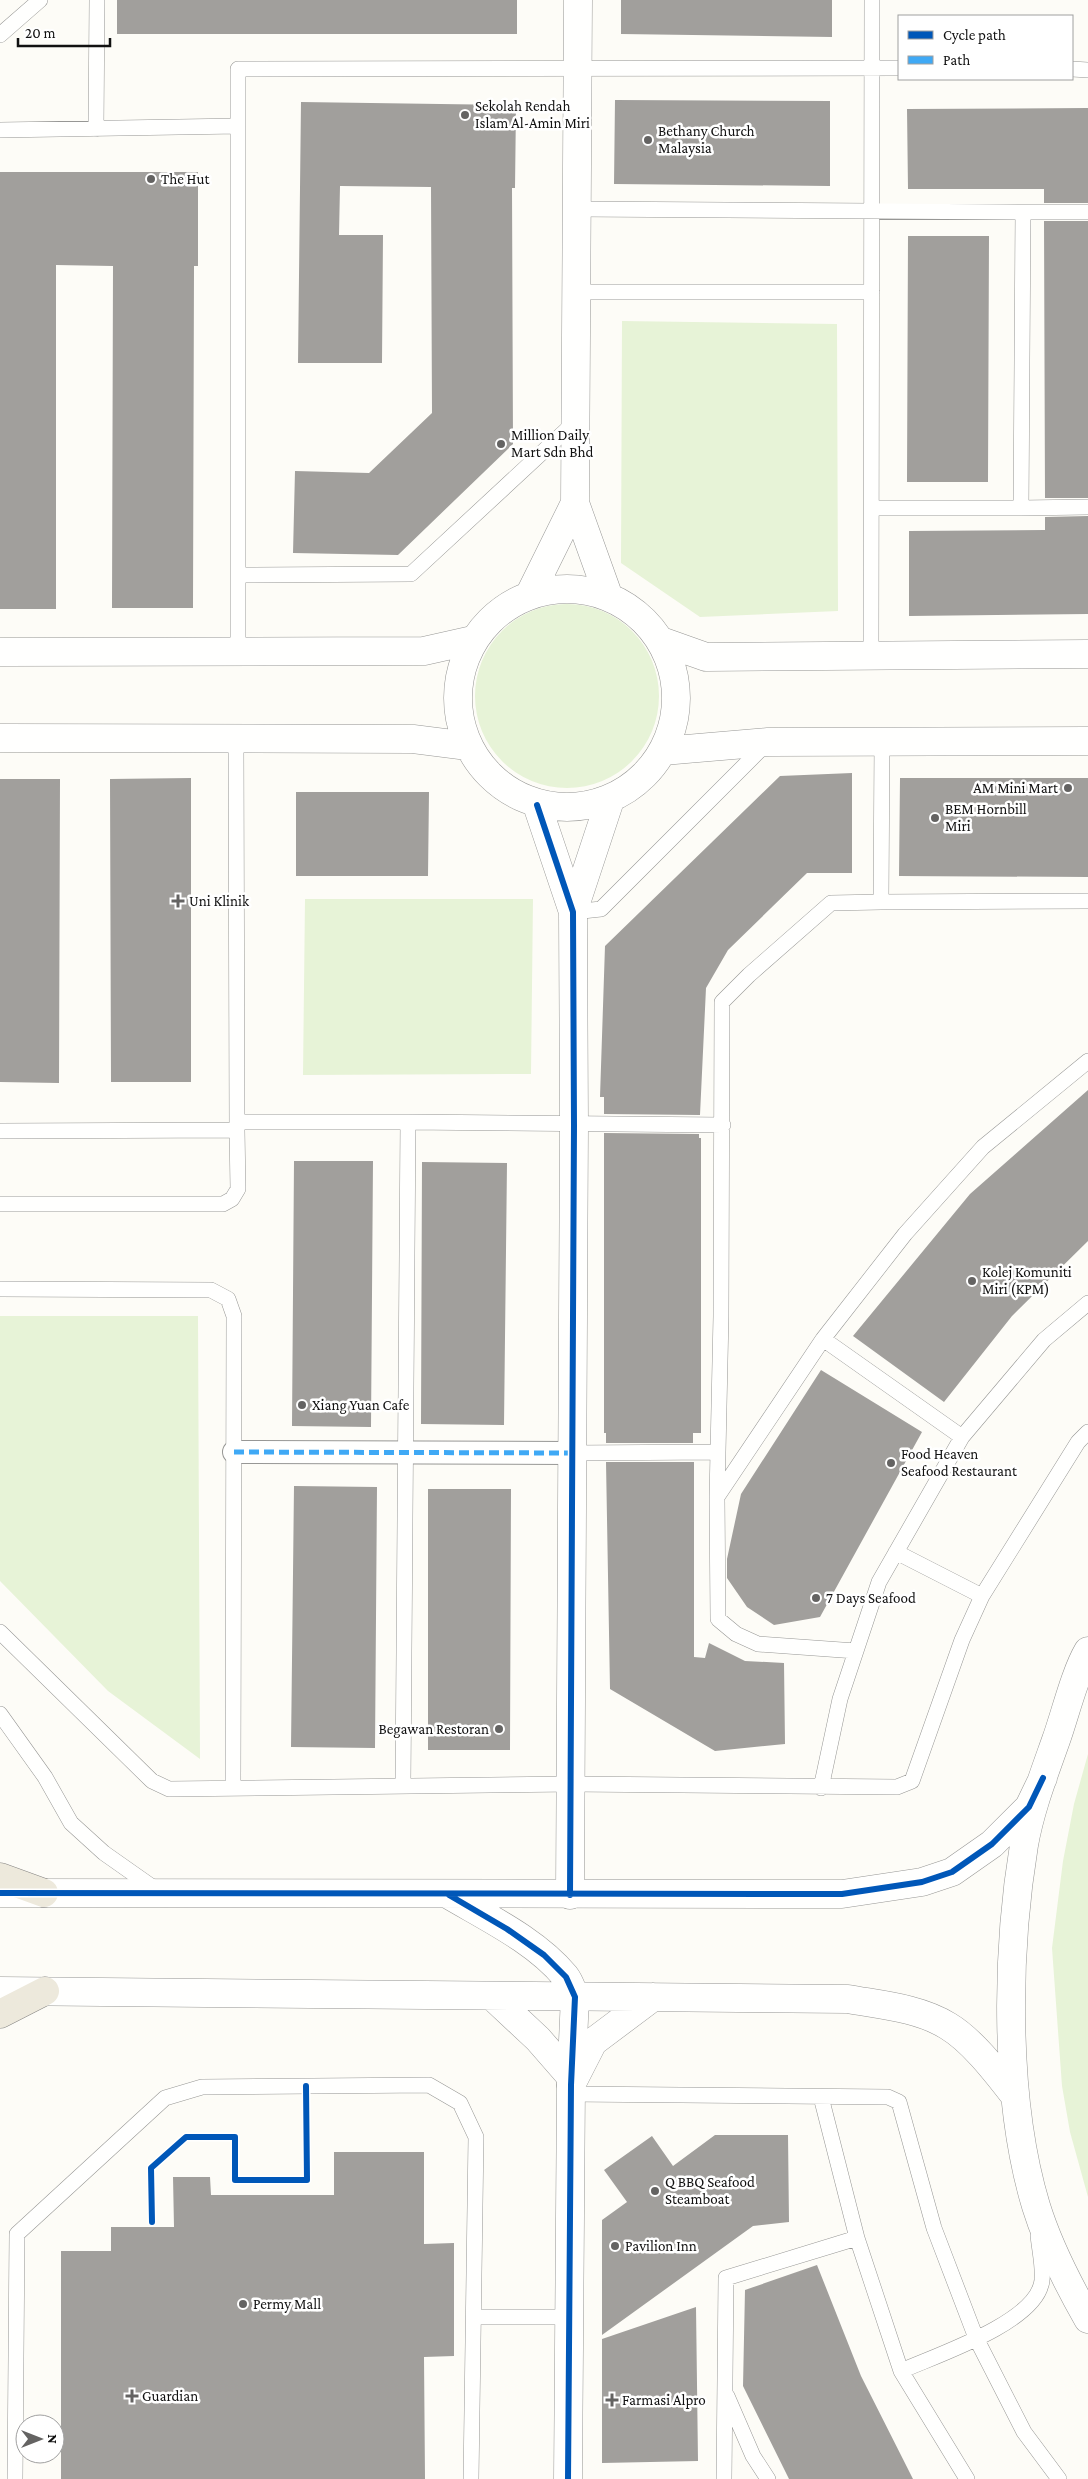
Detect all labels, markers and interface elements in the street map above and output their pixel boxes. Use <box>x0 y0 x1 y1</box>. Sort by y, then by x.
scale bar <box>18 15 110 47</box>
legend <box>898 15 1073 80</box>
text: 20 m <box>25 25 56 41</box>
text: Cycle path <box>943 27 1006 44</box>
text: Path <box>943 52 970 68</box>
place label: Sekolah Rendah Islam Al-Amin Miri <box>475 98 590 131</box>
marker: Sekolah Rendah Islam Al-Amin Miri <box>459 109 471 121</box>
place label: Bethany Church Malaysia <box>658 123 755 157</box>
marker: Bethany Church Malaysia <box>642 134 654 146</box>
place label: The Hut <box>161 171 210 187</box>
marker: The Hut <box>145 173 157 185</box>
place label: Million Daily Mart Sdn Bhd <box>511 427 594 460</box>
marker: Million Daily Mart Sdn Bhd <box>495 438 507 450</box>
place label: AM Mini Mart <box>973 780 1059 796</box>
marker: AM Mini Mart <box>1062 782 1074 794</box>
place label: BEM Hornbill Miri <box>945 801 1027 834</box>
marker: BEM Hornbill Miri <box>929 812 941 824</box>
place label: Uni Klinik <box>189 893 250 909</box>
marker: Uni Klinik <box>171 894 185 908</box>
place label: Kolej Komuniti Miri (KPM) <box>982 1264 1072 1298</box>
marker: Kolej Komuniti Miri (KPM) <box>966 1275 978 1287</box>
place label: Xiang Yuan Cafe <box>312 1397 410 1414</box>
marker: Xiang Yuan Cafe <box>296 1399 308 1411</box>
place label: Food Heaven Seafood Restaurant <box>901 1446 1018 1479</box>
marker: Food Heaven Seafood Restaurant <box>885 1457 897 1469</box>
place label: 7 Days Seafood <box>826 1590 916 1607</box>
marker: 7 Days Seafood <box>810 1592 822 1604</box>
place label: Begawan Restoran <box>378 1721 489 1738</box>
marker: Begawan Restoran <box>493 1723 505 1735</box>
place label: Q BBQ Seafood Steamboat <box>665 2174 755 2207</box>
marker: Q BBQ Seafood Steamboat <box>649 2185 661 2197</box>
place label: Pavilion Inn <box>625 2238 697 2254</box>
marker: Pavilion Inn <box>609 2240 621 2252</box>
place label: Permy Mall <box>253 2296 321 2313</box>
marker: Permy Mall <box>237 2298 249 2310</box>
place label: Guardian <box>142 2388 198 2404</box>
marker: Guardian <box>126 2390 138 2402</box>
place label: Farmasi Alpro <box>622 2392 706 2409</box>
marker: Farmasi Alpro <box>606 2394 618 2406</box>
north arrow <box>15 2414 65 2464</box>
text: N <box>45 2434 61 2444</box>

